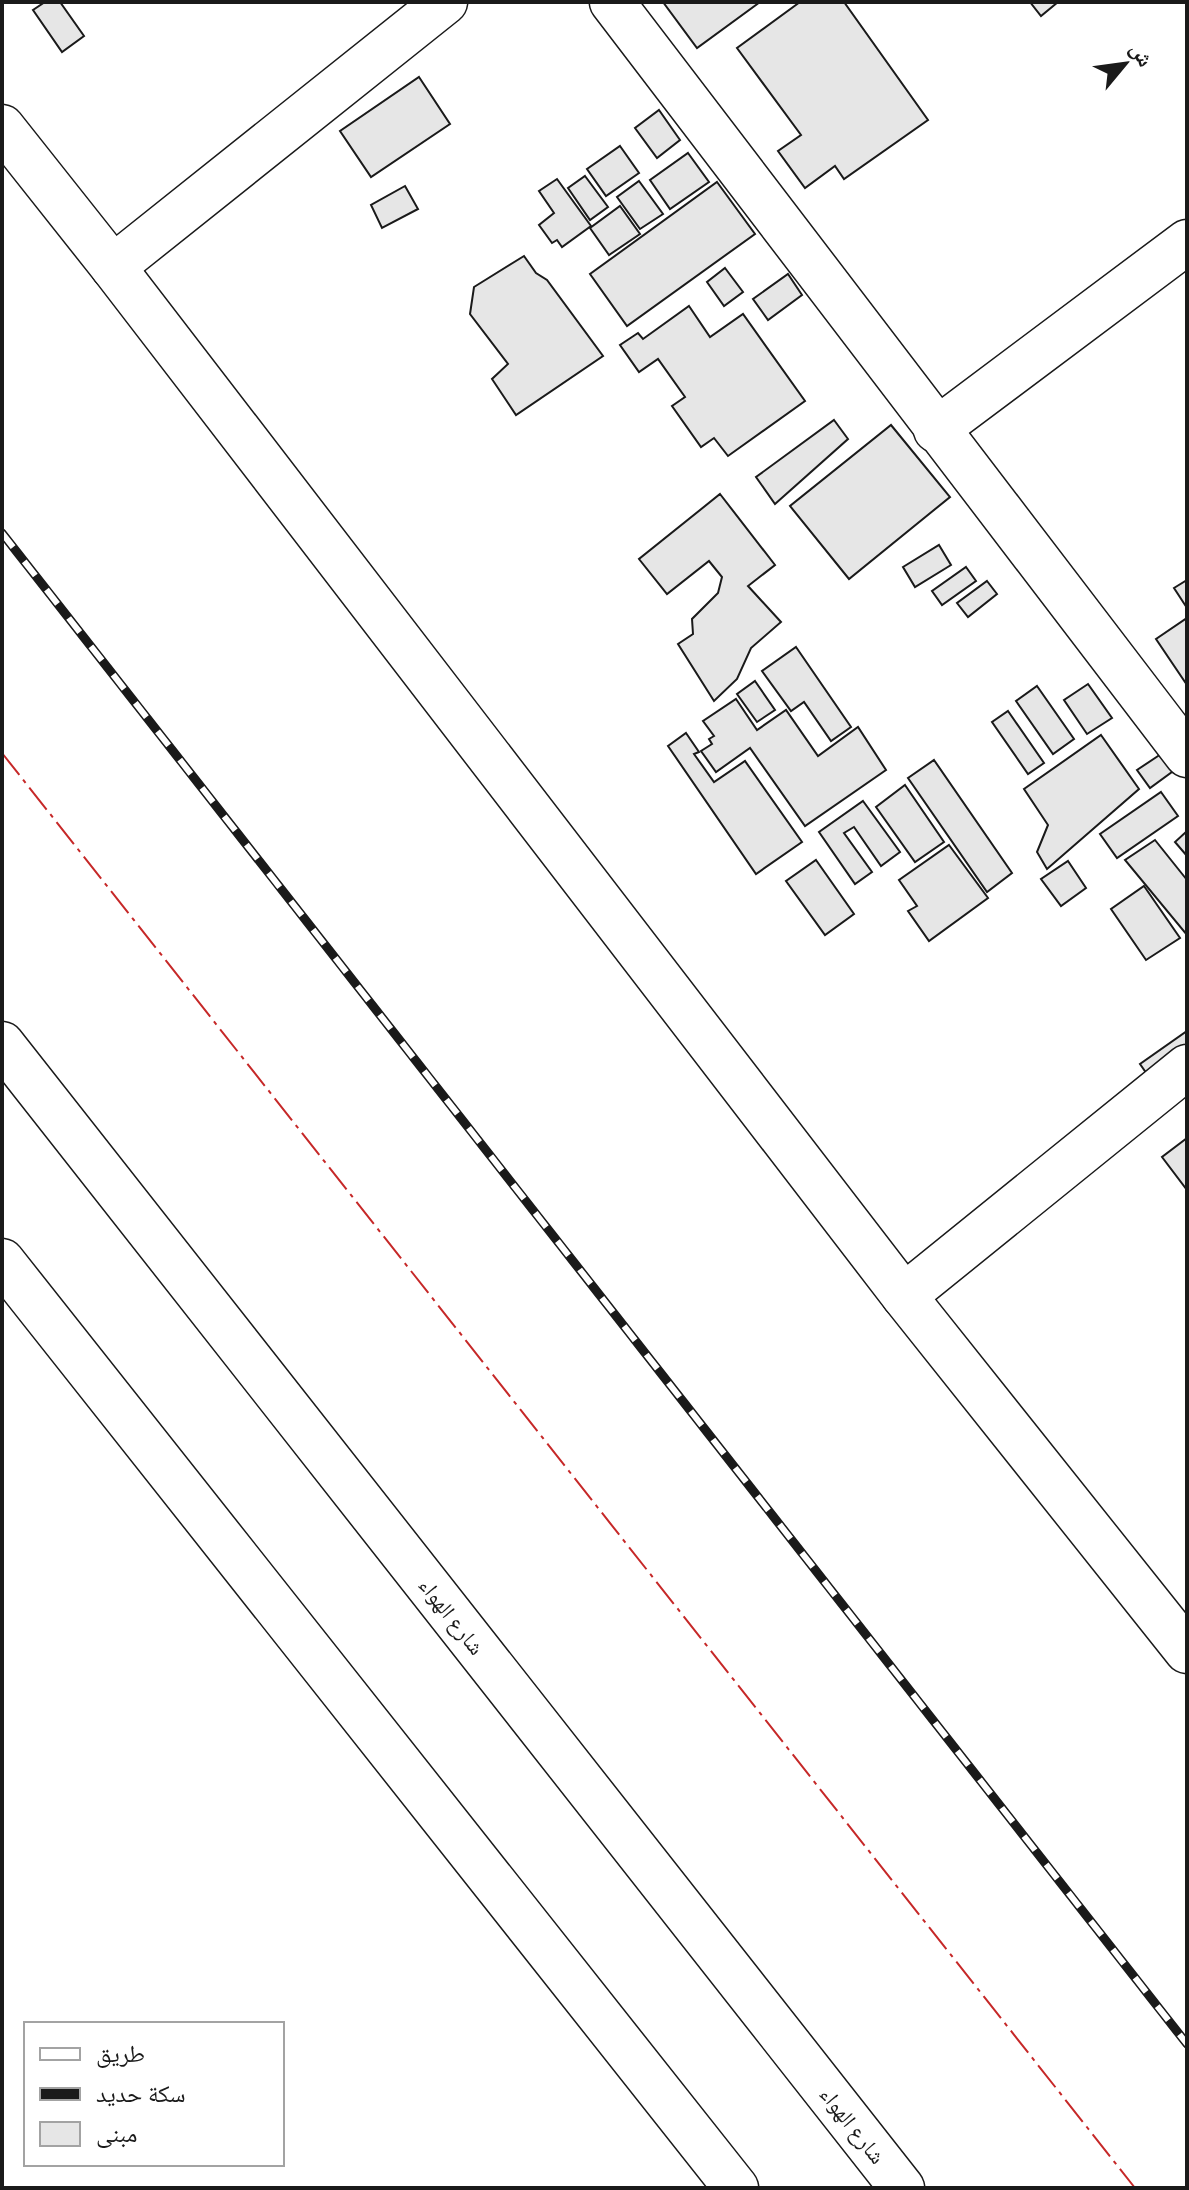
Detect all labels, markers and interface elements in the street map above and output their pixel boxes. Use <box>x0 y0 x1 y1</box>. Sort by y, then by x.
north arrow <box>1085 24 1165 104</box>
text: ش <box>1125 37 1160 71</box>
street label: شارع الهواء <box>413 1572 491 1660</box>
legend <box>24 2022 284 2166</box>
text: طريق <box>96 2038 145 2069</box>
text: سكة حديد <box>96 2078 186 2109</box>
street label: شارع الهواء <box>814 2081 892 2169</box>
text: مبنى <box>96 2118 137 2149</box>

